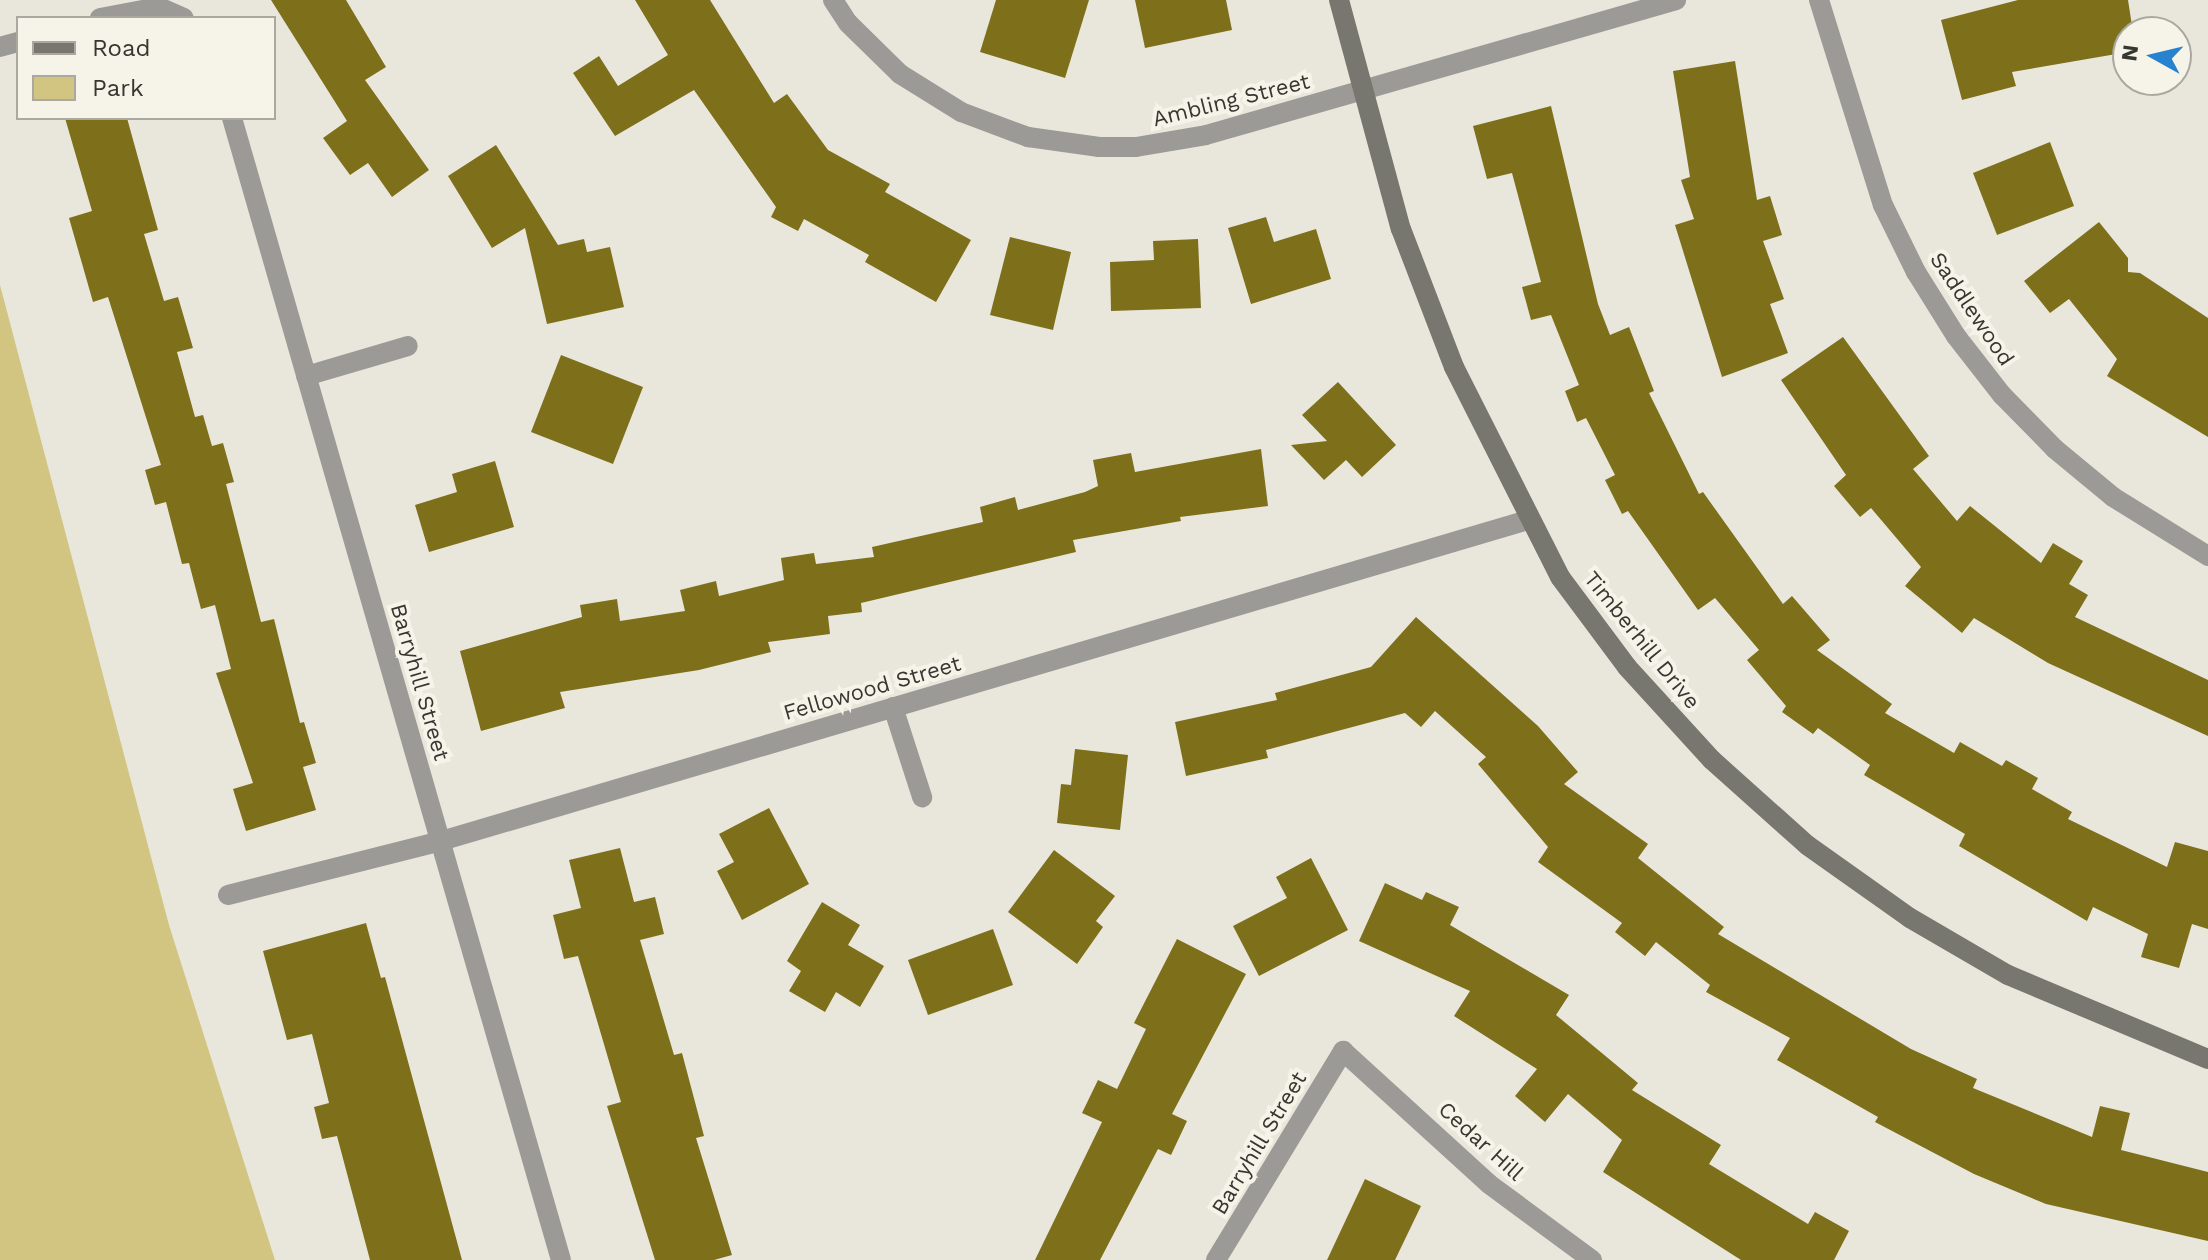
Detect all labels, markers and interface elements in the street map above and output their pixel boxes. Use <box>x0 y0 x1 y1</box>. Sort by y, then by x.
legend <box>16 16 276 120</box>
north arrow <box>2112 16 2192 96</box>
text: Road <box>92 34 151 62</box>
text: N <box>2116 43 2143 63</box>
street label: Ambling Street <box>1150 68 1312 132</box>
text: Park <box>92 74 144 102</box>
street label: Saddlewood <box>1924 247 2020 371</box>
street label: Timberhill Drive <box>1578 565 1706 715</box>
street label: Barryhill Street <box>385 600 455 764</box>
street label: Fellowood Street <box>780 650 964 726</box>
street label: Barryhill Street <box>1206 1066 1312 1220</box>
street label: Cedar Hill <box>1433 1096 1529 1186</box>

